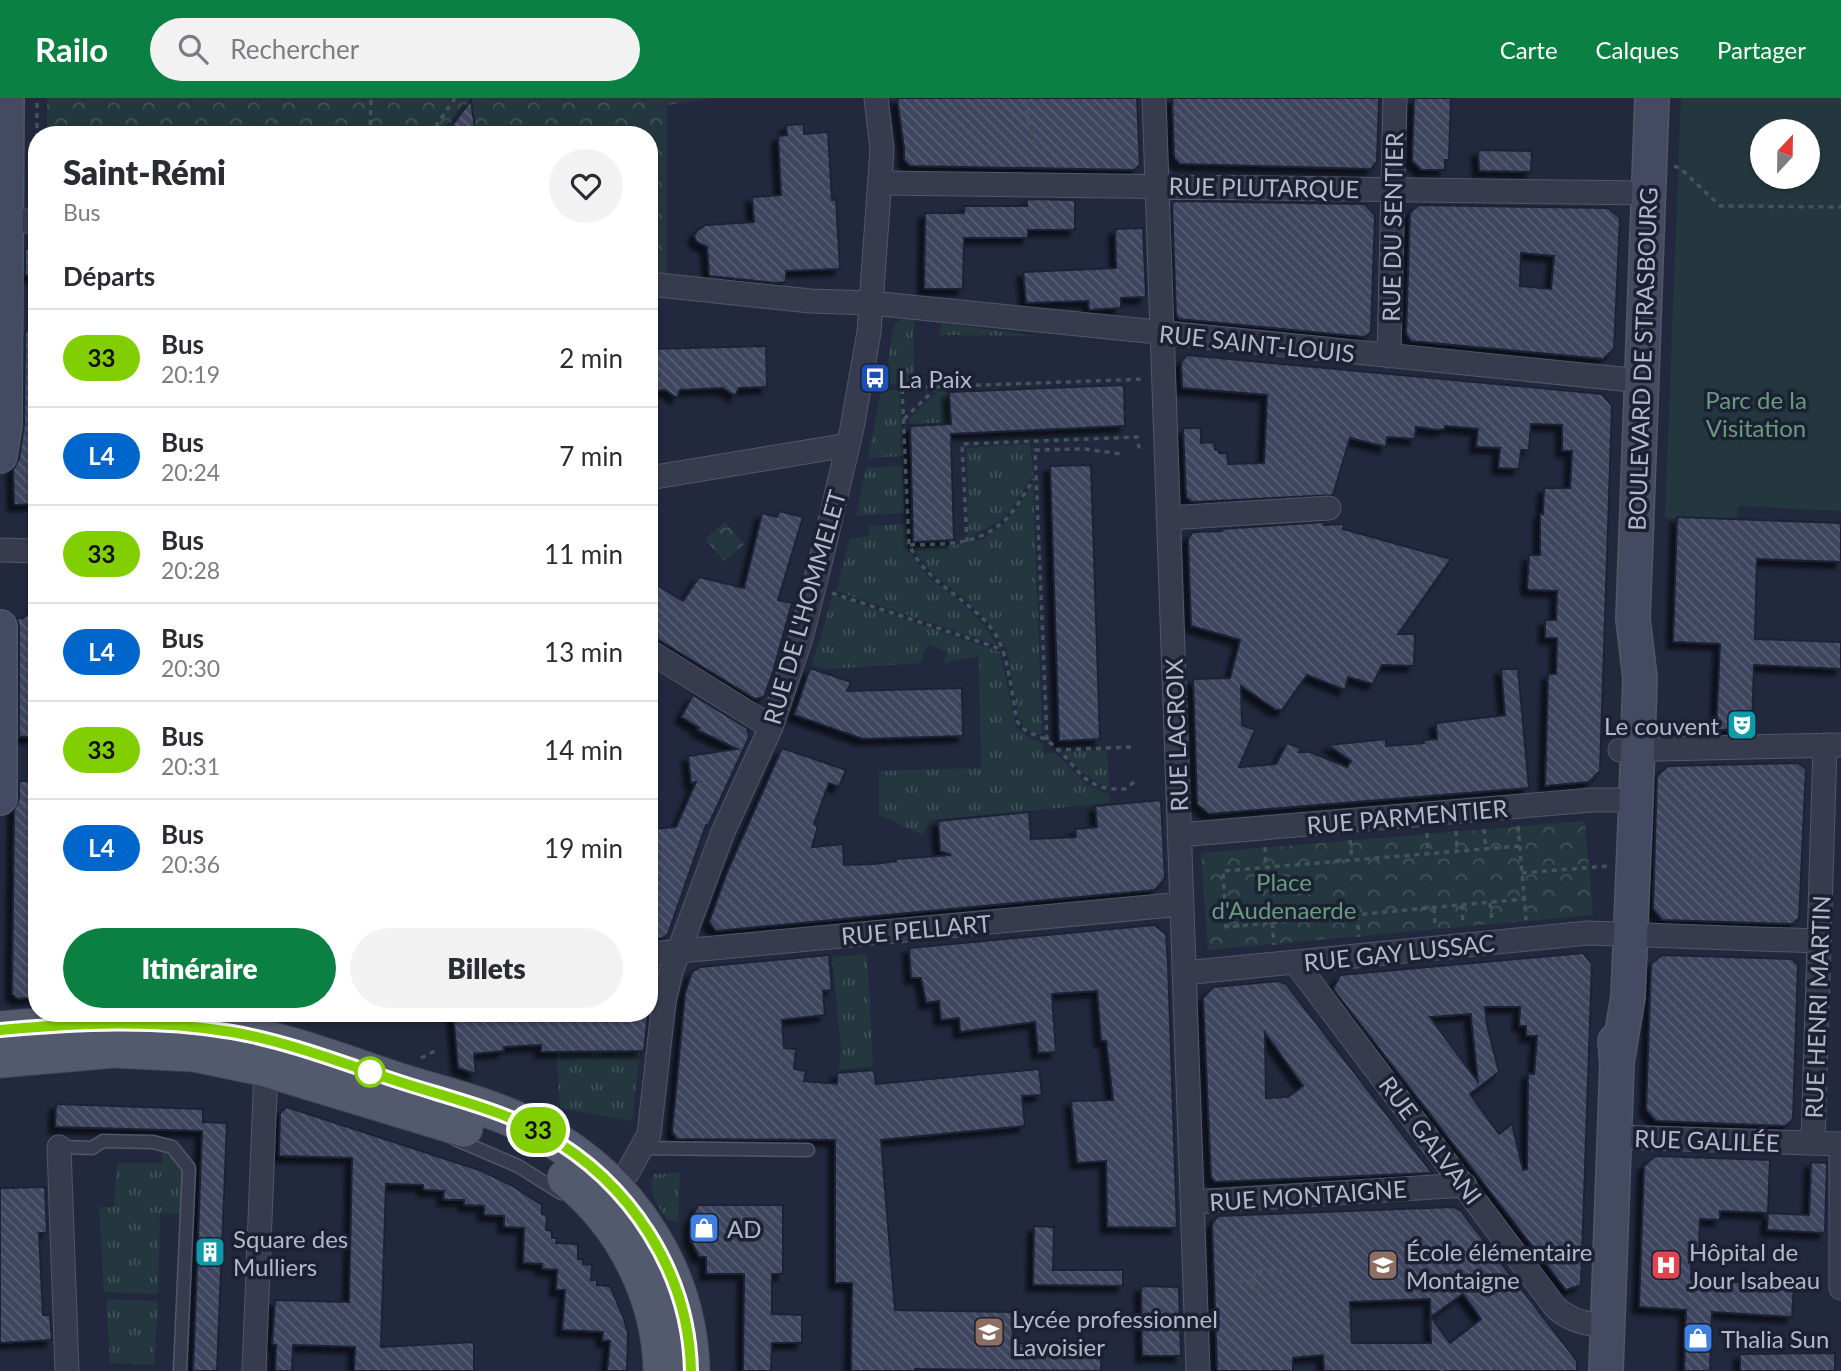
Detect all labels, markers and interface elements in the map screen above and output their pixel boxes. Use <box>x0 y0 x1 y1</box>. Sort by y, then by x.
search box <box>150 18 640 81</box>
text: Railo <box>35 29 108 69</box>
icon: search <box>174 30 212 68</box>
text: Rechercher <box>230 33 359 65</box>
text: Carte <box>1500 35 1558 64</box>
text: Calques <box>1596 35 1679 64</box>
text: Partager <box>1717 35 1806 64</box>
north arrow <box>1750 119 1820 189</box>
map controls <box>1750 119 1820 189</box>
street label: RUE DU SENTIER <box>1376 132 1408 322</box>
button: heart <box>549 149 623 223</box>
text: Saint-Rémi <box>63 152 226 192</box>
street label: RUE PLUTARQUE <box>1168 171 1360 203</box>
street label: BOULEVARD DE STRASBOURG <box>1622 187 1662 531</box>
text: Bus <box>63 198 100 226</box>
text: Départs <box>63 260 155 292</box>
street label: RUE SAINT-LOUIS <box>1158 318 1356 368</box>
text: Bus <box>161 328 204 360</box>
text: 2 min <box>559 342 623 374</box>
text: 33 <box>88 343 115 372</box>
text: 20:19 <box>161 360 220 388</box>
bus stop icon: La Paix <box>858 361 892 395</box>
place label: La Paix <box>898 364 972 393</box>
park label: Parc de la Visitation <box>1705 385 1807 442</box>
text: Bus <box>161 426 204 458</box>
text: 7 min <box>559 440 623 472</box>
text: L4 <box>88 441 115 470</box>
text: 20:24 <box>161 458 220 486</box>
street label: RUE DE L'HOMMELET <box>757 487 851 727</box>
text: Bus <box>161 524 204 556</box>
text: 11 min <box>544 538 623 570</box>
text: 33 <box>88 539 115 568</box>
text: 20:28 <box>161 556 220 584</box>
text: Bus <box>161 622 204 654</box>
text: 13 min <box>544 636 623 668</box>
text: L4 <box>88 637 115 666</box>
text: 20:30 <box>161 654 220 682</box>
street label: RUE LACROIX <box>1159 658 1193 812</box>
theatre icon: Le couvent <box>1725 708 1759 742</box>
place label: Le couvent <box>1604 711 1719 740</box>
text: Bus <box>161 720 204 752</box>
text: 14 min <box>544 734 623 766</box>
text: 33 <box>88 735 115 764</box>
text: 20:31 <box>161 752 220 780</box>
street label: RUE PARMENTIER <box>1305 793 1509 839</box>
text: Bus <box>161 818 204 850</box>
text: 19 min <box>544 832 623 864</box>
text: L4 <box>88 833 115 862</box>
text: 20:36 <box>161 850 220 878</box>
park label: Place d'Audenaerde <box>1212 867 1356 924</box>
street label: RUE HENRI MARTIN <box>1799 895 1835 1119</box>
street label: RUE PELLART <box>840 908 992 950</box>
button: Itinéraire <box>63 928 336 1008</box>
button: Billets <box>350 928 623 1008</box>
street label: RUE GAY LUSSAC <box>1302 928 1496 976</box>
unlabelled marker <box>355 1057 385 1087</box>
street label: RUE GALVANI <box>1373 1070 1489 1210</box>
line badge: 33 <box>506 1107 570 1153</box>
text: 33 <box>524 1115 552 1144</box>
street label: RUE GALILÉE <box>1634 1123 1780 1157</box>
street label: RUE MONTAIGNE <box>1208 1174 1408 1216</box>
shop icon: AD <box>687 1211 721 1245</box>
place label: AD <box>727 1214 762 1243</box>
place label: Square des Mulliers <box>233 1224 348 1281</box>
building icon: Square des Mulliers <box>193 1235 227 1269</box>
place label: École élémentaire Montaigne <box>1406 1237 1592 1294</box>
place label: Hôpital de Jour Isabeau <box>1689 1237 1820 1294</box>
school or university icon: École élémentaire Montaigne <box>1366 1248 1400 1282</box>
hospital icon: Hôpital de Jour Isabeau <box>1649 1248 1683 1282</box>
place label: Lycée professionnel Lavoisier <box>1012 1304 1218 1361</box>
school or university icon: Lycée professionnel Lavoisier <box>972 1315 1006 1349</box>
shop icon: Thalia Sun <box>1681 1321 1715 1355</box>
place label: Thalia Sun <box>1721 1324 1829 1353</box>

